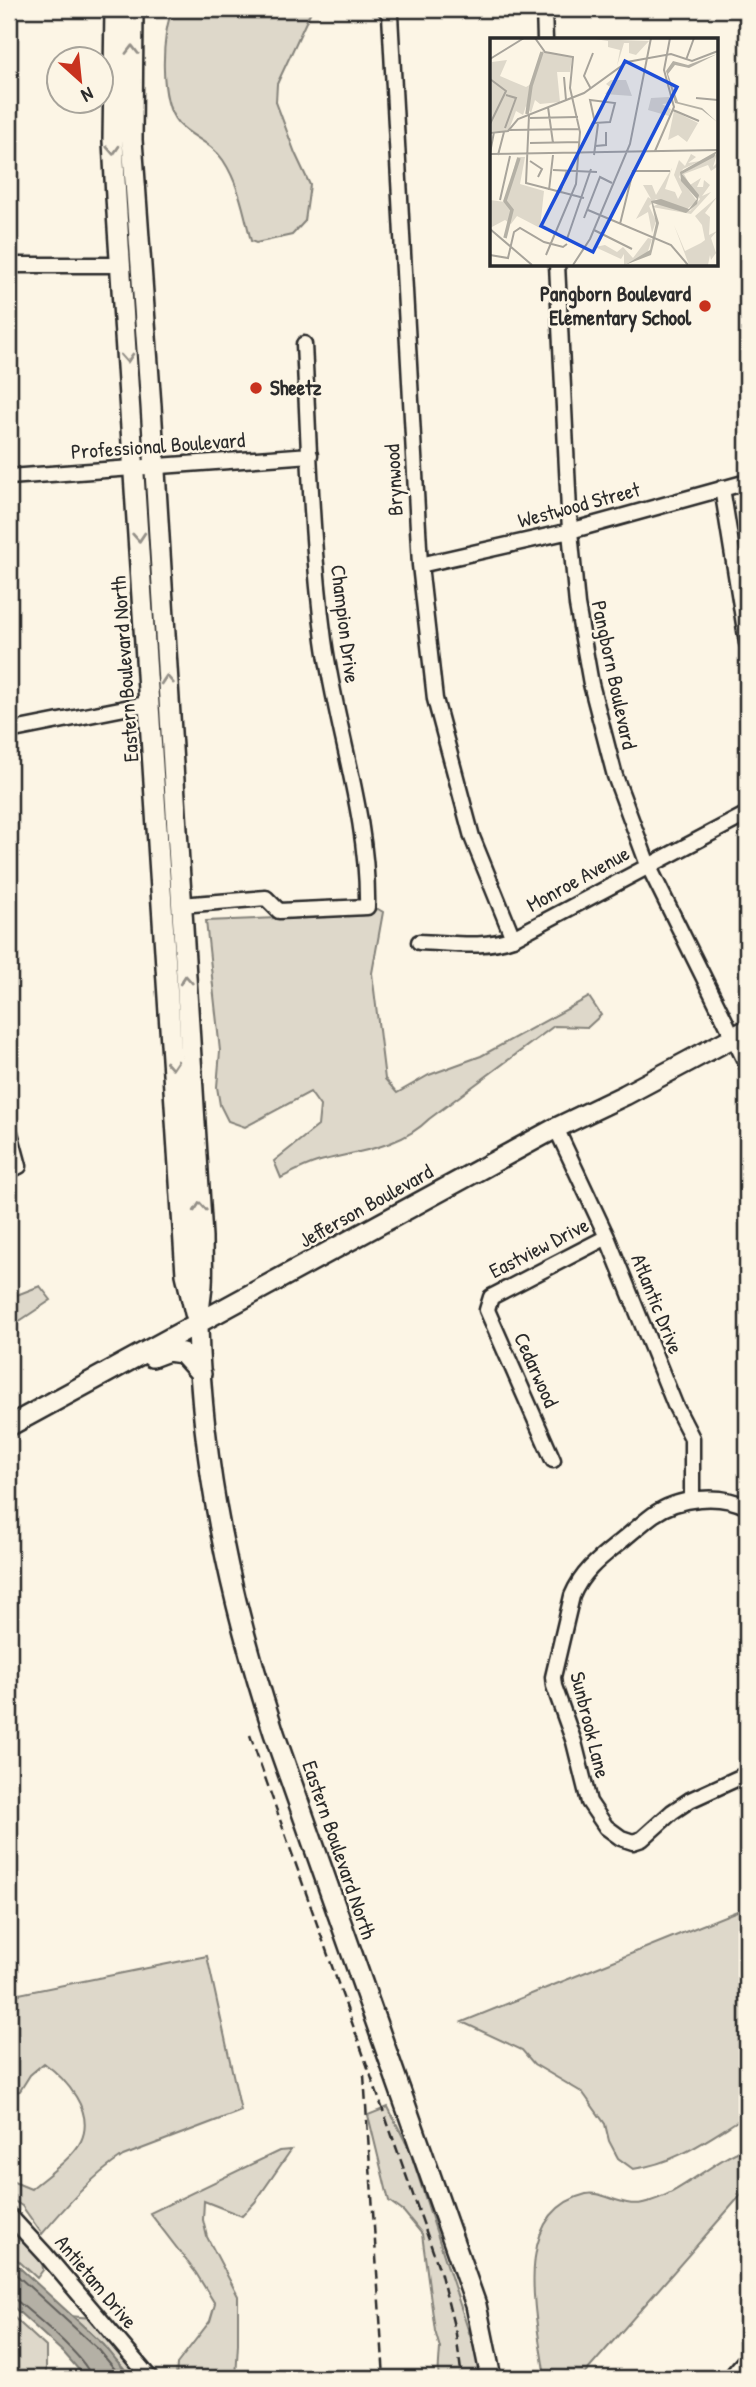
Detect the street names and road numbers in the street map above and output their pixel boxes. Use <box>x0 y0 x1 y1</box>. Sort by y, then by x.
street label: Professional Boulevard <box>70 425 246 466</box>
street label: Brynwood <box>377 443 410 517</box>
street label: Westwood Street <box>515 474 644 535</box>
street label: Champion Drive <box>324 563 367 685</box>
street label: Eastern Boulevard North <box>104 575 145 763</box>
street label: Pangborn Boulevard <box>585 598 644 752</box>
street label: Monroe Avenue <box>521 838 634 919</box>
street label: Jefferson Boulevard <box>294 1157 438 1254</box>
street label: Eastview Drive <box>484 1210 594 1285</box>
street label: Atlantic Drive <box>624 1250 691 1358</box>
street label: Cedarwood <box>507 1328 566 1412</box>
street label: Sunbrook Lane <box>563 1669 618 1781</box>
street label: Eastern Boulevard North <box>295 1757 384 1943</box>
street label: Antietam Drive <box>49 2229 144 2335</box>

